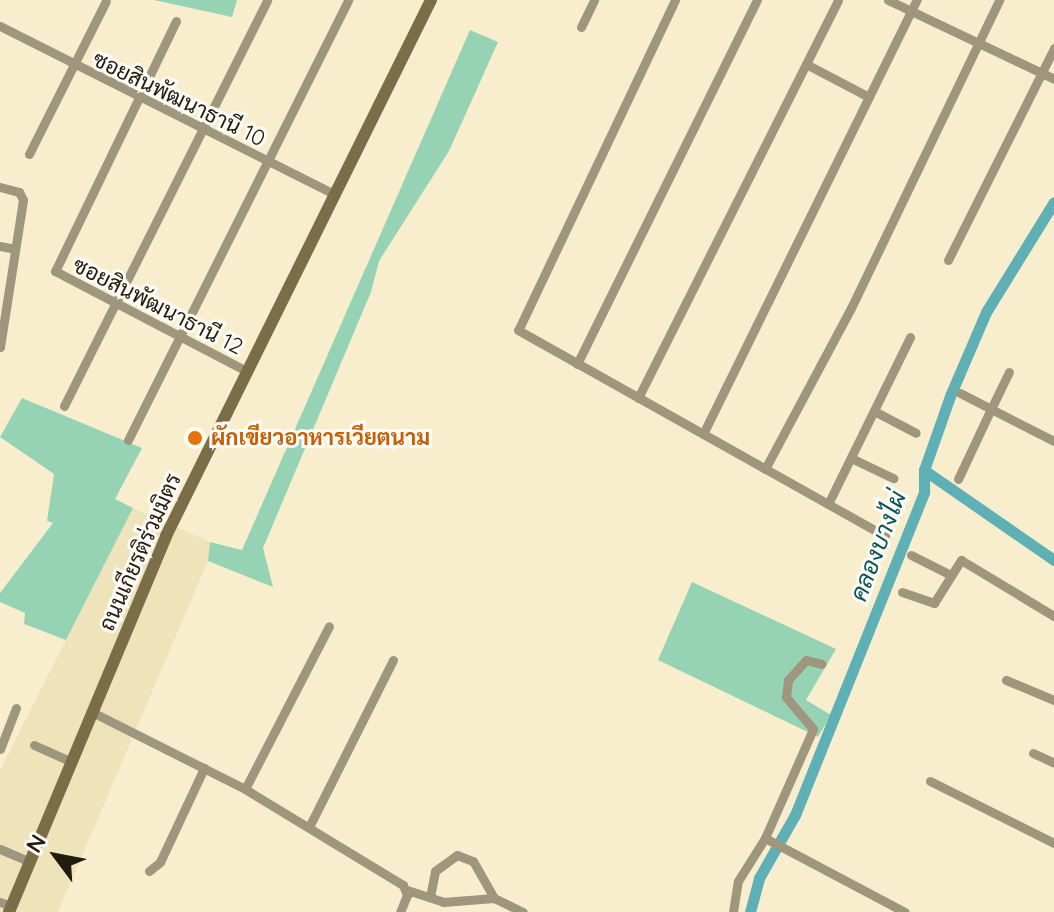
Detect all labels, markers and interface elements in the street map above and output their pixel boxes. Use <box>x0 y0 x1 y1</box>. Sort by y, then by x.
street label: ซอยสินพัฒนาธานี 10 <box>89 46 269 152</box>
street label: ซอยสินพัฒนาธานี 12 <box>68 252 248 360</box>
place label: ผักเขียวอาหารเวียตนาม <box>211 425 430 451</box>
marker: ผักเขียวอาหารเวียตนาม <box>186 429 204 447</box>
street label: ถนนเกียรติร่วมมิตร <box>93 469 187 635</box>
water label: คลองบางไผ่ <box>844 487 912 605</box>
north arrow <box>16 816 96 896</box>
text: N <box>19 829 52 858</box>

